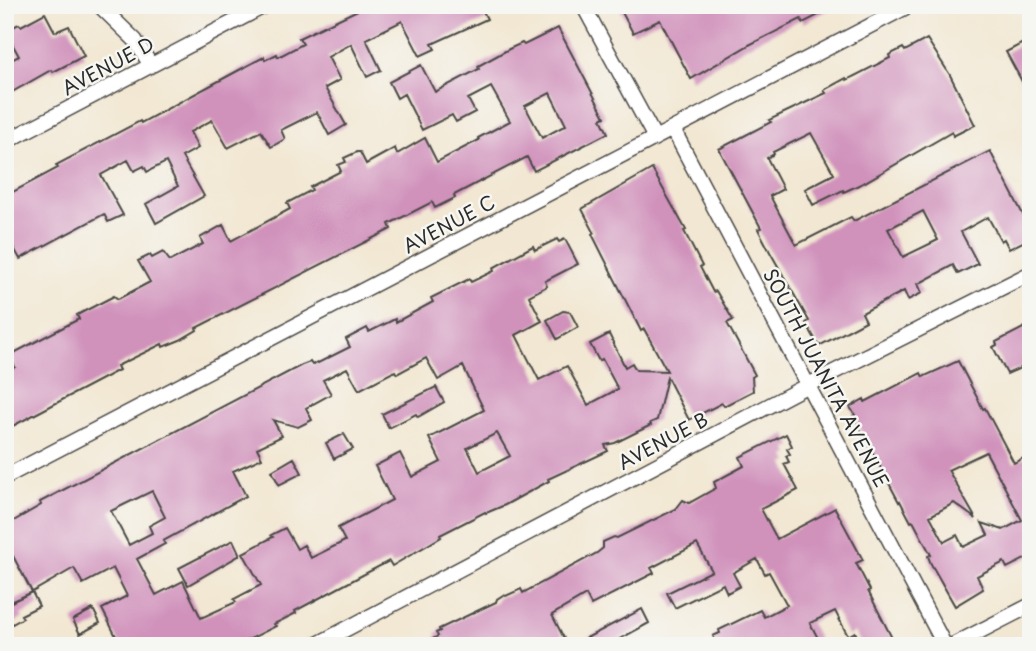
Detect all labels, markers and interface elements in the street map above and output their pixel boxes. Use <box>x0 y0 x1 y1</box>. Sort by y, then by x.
street label: AVENUE D <box>56 29 159 101</box>
street label: AVENUE C <box>397 187 500 259</box>
street label: SOUTH JUANITA AVENUE <box>757 263 897 492</box>
street label: AVENUE B <box>612 405 713 476</box>

